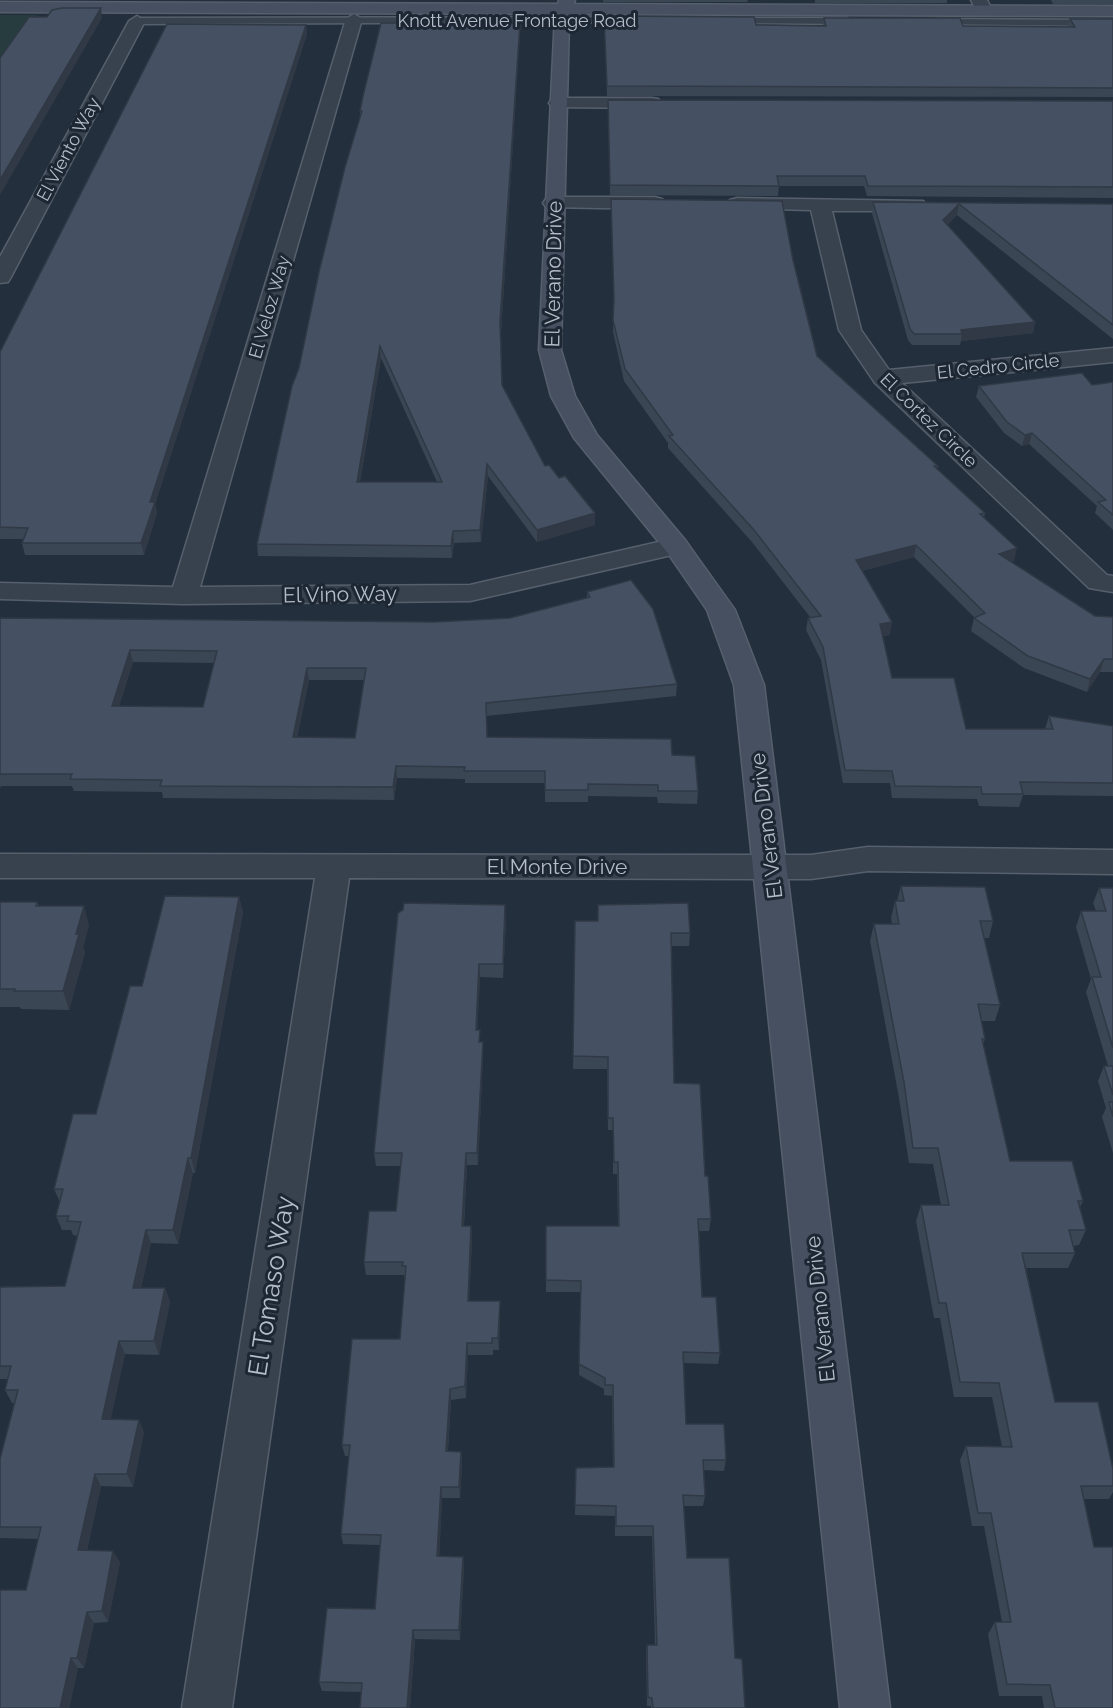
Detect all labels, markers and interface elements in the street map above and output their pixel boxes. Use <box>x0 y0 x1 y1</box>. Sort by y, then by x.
street label: Knott Avenue Frontage Road <box>398 10 636 31</box>
street label: El Viento Way <box>32 93 104 204</box>
street label: El Verano Drive <box>539 200 567 348</box>
street label: El Veloz Way <box>244 253 294 361</box>
street label: El Cedro Circle <box>936 349 1061 383</box>
street label: El Cortez Circle <box>876 368 982 472</box>
street label: El Vino Way <box>283 581 397 607</box>
street label: El Verano Drive <box>745 752 787 900</box>
street label: El Monte Drive <box>487 854 627 879</box>
street label: El Tomaso Way <box>242 1194 300 1378</box>
street label: El Verano Drive <box>800 1235 840 1383</box>

